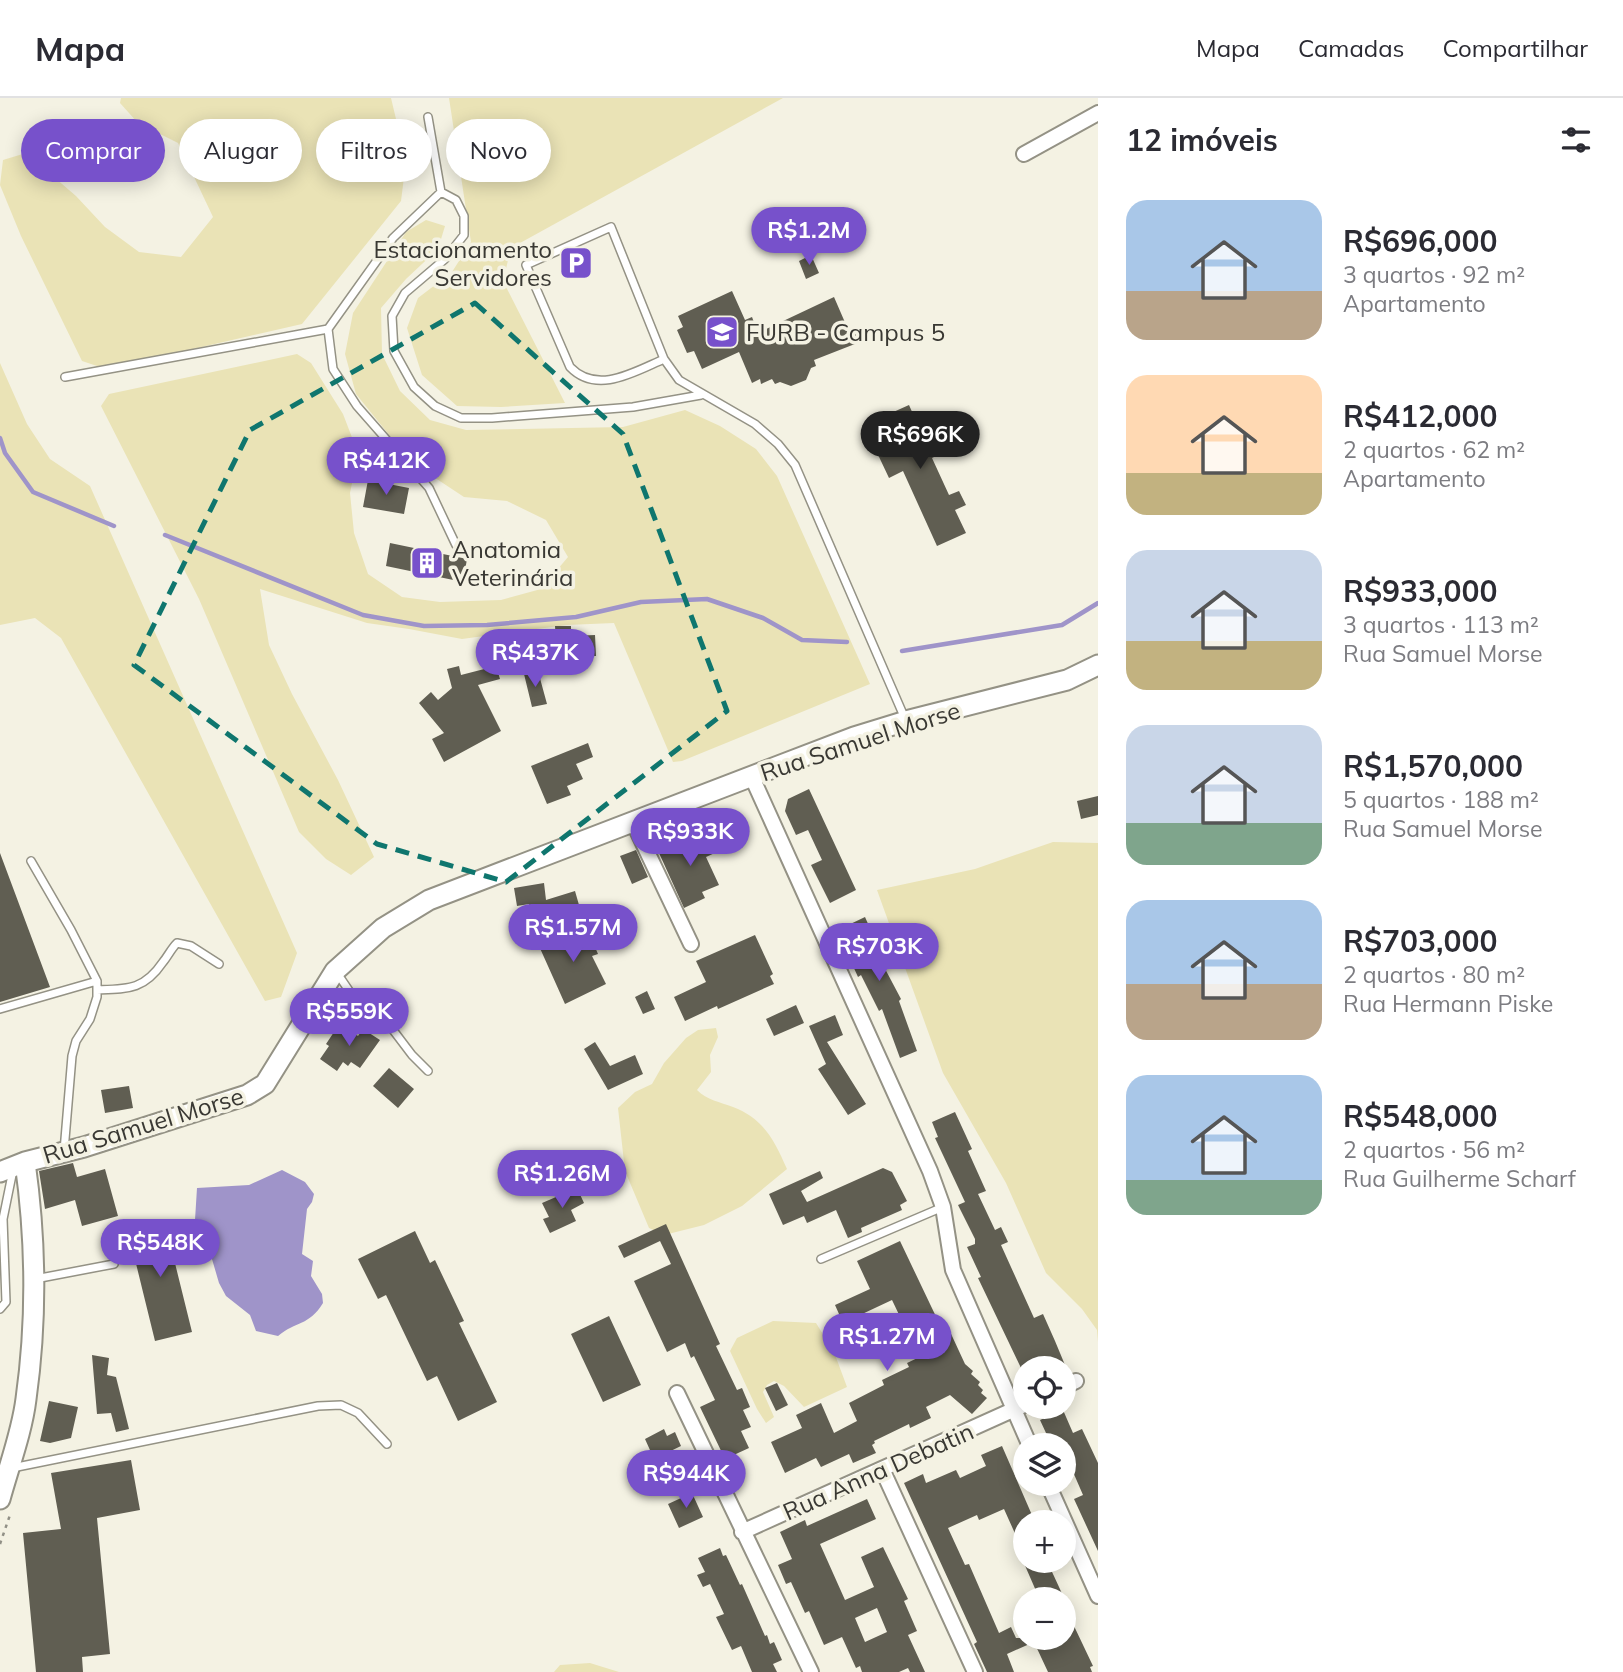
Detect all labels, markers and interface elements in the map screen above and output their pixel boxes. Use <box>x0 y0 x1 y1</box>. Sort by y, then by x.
text: Mapa <box>35 28 125 69</box>
text: Mapa <box>1196 33 1260 63</box>
text: Camadas <box>1298 33 1405 63</box>
text: Compartilhar <box>1443 33 1588 63</box>
chip: Comprar <box>21 119 165 182</box>
chip: Alugar <box>179 119 302 182</box>
chip: Filtros <box>316 119 432 182</box>
chip: Novo <box>446 119 551 182</box>
text: 12 imóveis <box>1126 121 1278 159</box>
icon: filters <box>1557 121 1595 159</box>
pin: R$1.2M <box>752 208 866 267</box>
text: R$1.2M <box>767 215 851 244</box>
text: R$696,000 <box>1343 222 1498 260</box>
icon: home <box>1182 228 1266 312</box>
place label: Estacionamento Servidores <box>374 234 552 292</box>
parking icon: Estacionamento Servidores <box>557 244 595 282</box>
text: 3 quartos · 92 m² <box>1343 260 1525 289</box>
text: Apartamento <box>1343 289 1486 318</box>
school or university icon: FURB - Campus 5 <box>703 313 741 351</box>
place label: FURB - Campus 5 <box>746 317 945 347</box>
text: R$412,000 <box>1343 397 1498 435</box>
icon: home <box>1182 403 1266 487</box>
pin: R$696K <box>863 412 977 471</box>
text: R$696K <box>877 419 963 448</box>
text: 2 quartos · 62 m² <box>1343 435 1525 464</box>
pin: R$412K <box>329 438 443 497</box>
text: R$412K <box>343 445 429 474</box>
text: Apartamento <box>1343 464 1486 493</box>
place label: Anatomia Veterinária <box>452 534 573 592</box>
building icon: Anatomia Veterinária <box>408 544 446 582</box>
text: R$933,000 <box>1343 572 1498 610</box>
icon: home <box>1182 578 1266 662</box>
text: 3 quartos · 113 m² <box>1343 610 1539 639</box>
pin: R$437K <box>478 630 592 689</box>
text: R$437K <box>492 637 578 666</box>
text: Rua Samuel Morse <box>1343 639 1543 668</box>
street label: Rua Samuel Morse <box>756 695 964 787</box>
text: R$1,570,000 <box>1343 747 1523 785</box>
icon: home <box>1182 753 1266 837</box>
text: 5 quartos · 188 m² <box>1343 785 1539 814</box>
pin: R$933K <box>633 808 747 868</box>
text: Rua Samuel Morse <box>1343 814 1543 843</box>
text: R$933K <box>647 816 733 845</box>
pin: R$1.57M <box>508 904 638 964</box>
text: R$1.57M <box>524 912 622 941</box>
text: R$703,000 <box>1343 922 1498 960</box>
pin: R$703K <box>822 924 936 983</box>
icon: home <box>1182 928 1266 1012</box>
text: R$703K <box>836 931 922 960</box>
text: 2 quartos · 80 m² <box>1343 960 1525 989</box>
pin: R$559K <box>292 988 406 1048</box>
text: Rua Hermann Piske <box>1343 989 1553 1018</box>
text: R$559K <box>306 996 392 1025</box>
street label: Rua Samuel Morse <box>39 1080 247 1170</box>
text: R$548,000 <box>1343 1097 1498 1135</box>
icon: home <box>1182 1103 1266 1187</box>
text: 2 quartos · 56 m² <box>1343 1135 1525 1164</box>
pin: R$1.26M <box>497 1150 627 1210</box>
text: R$1.26M <box>513 1158 611 1187</box>
text: Rua Guilherme Scharf <box>1343 1164 1576 1193</box>
pin: R$548K <box>103 1220 217 1279</box>
text: R$548K <box>117 1227 203 1256</box>
pin: R$1.27M <box>822 1314 952 1373</box>
text: R$1.27M <box>838 1321 936 1350</box>
map controls <box>1013 1356 1076 1650</box>
button: locate <box>1013 1356 1076 1419</box>
street label: Rua Anna Debatin <box>778 1416 978 1526</box>
button: layers <box>1013 1433 1076 1496</box>
pin: R$944K <box>629 1450 743 1510</box>
text: R$944K <box>643 1458 729 1487</box>
button: + <box>1013 1510 1076 1573</box>
button: − <box>1013 1587 1076 1650</box>

